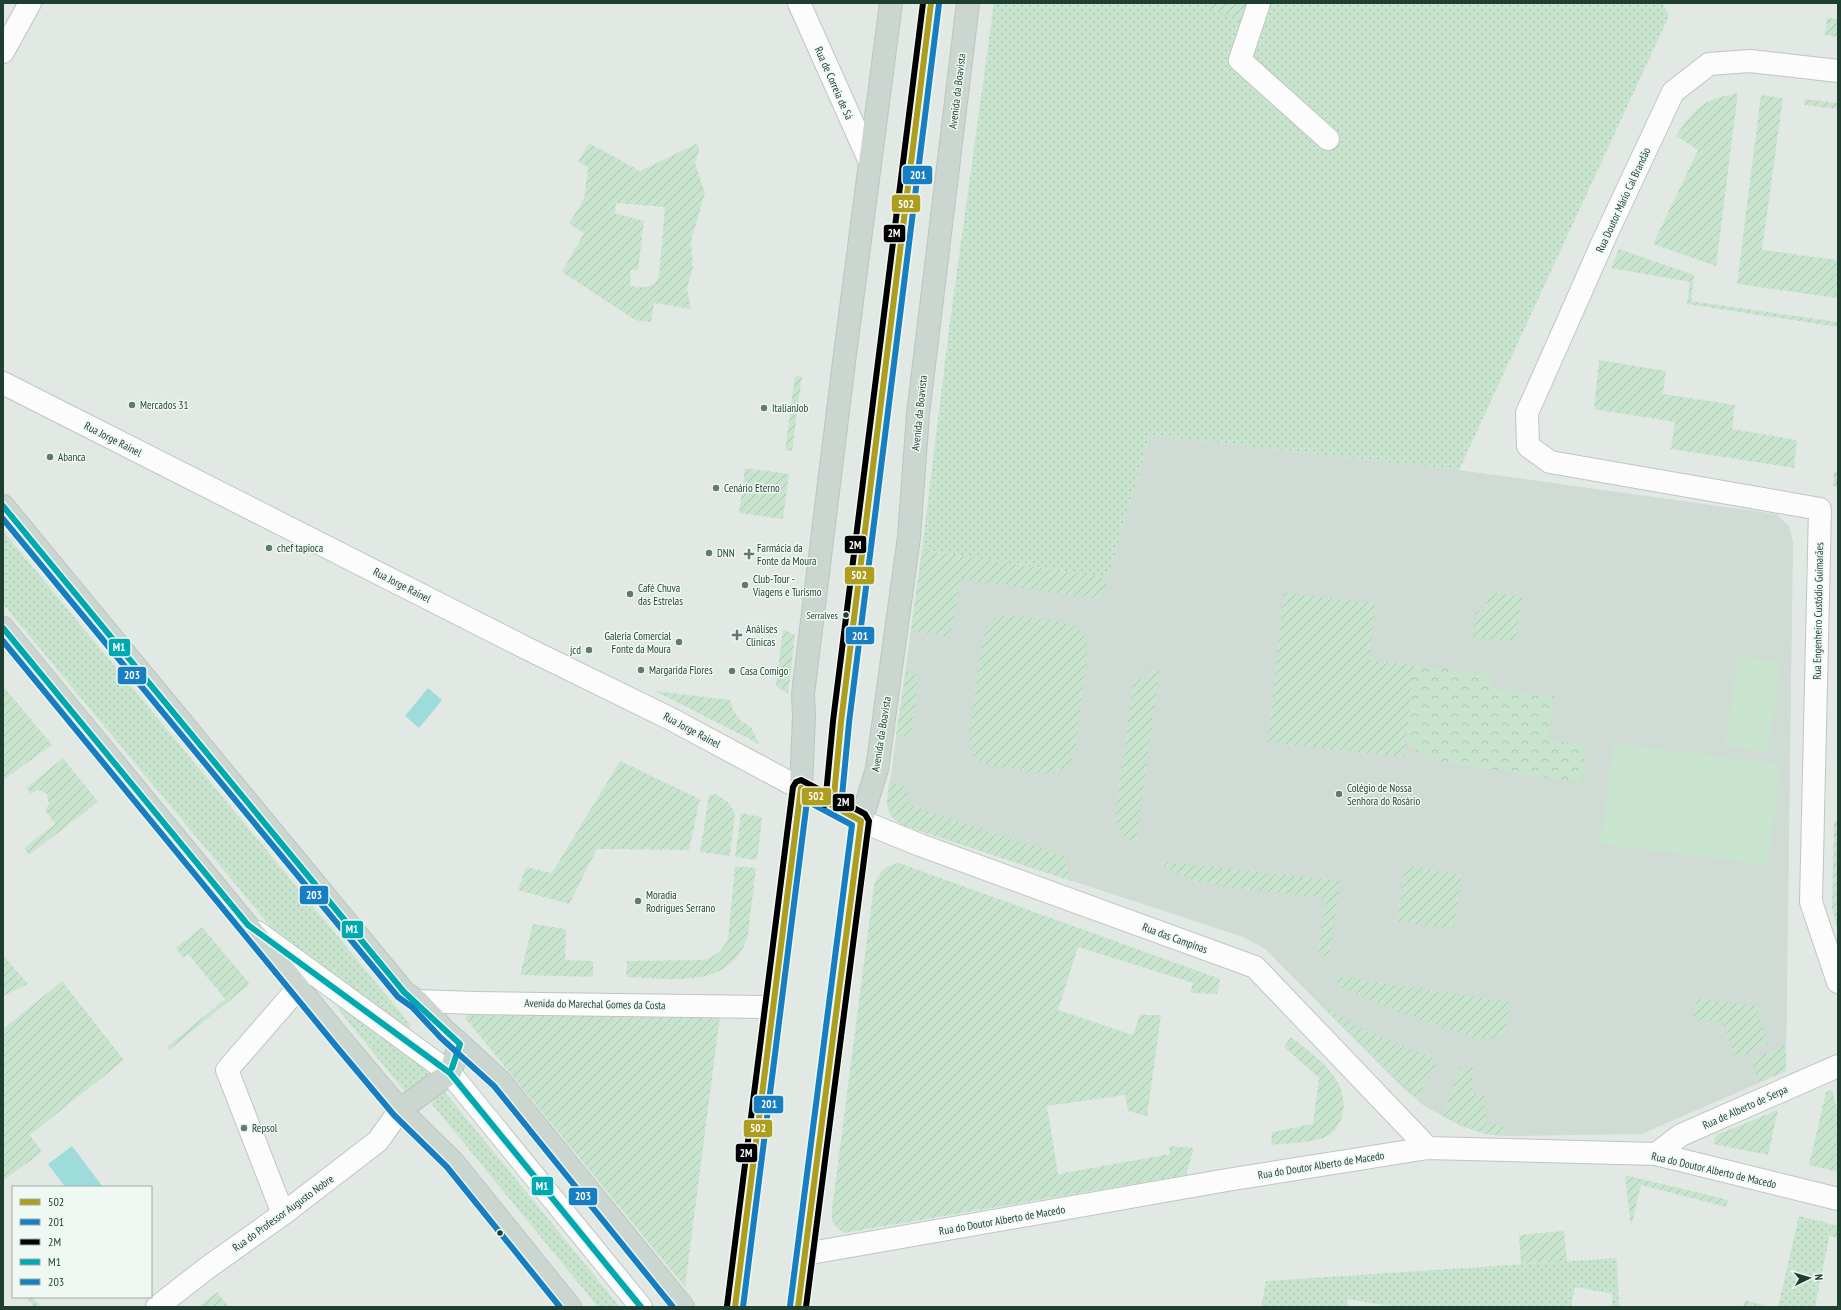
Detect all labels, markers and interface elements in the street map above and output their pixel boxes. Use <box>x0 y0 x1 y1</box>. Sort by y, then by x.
street label: Rua de Correia de Sá <box>812 44 856 122</box>
street label: Avenida da Boavista <box>945 52 969 130</box>
street label: Rua Doutor Mário Cal Brandão <box>1592 145 1654 255</box>
line badge: 201 <box>902 165 933 185</box>
text: 201 <box>910 168 926 182</box>
line badge: 502 <box>891 194 921 213</box>
text: 502 <box>898 197 914 211</box>
line badge: 2M <box>883 224 906 243</box>
text: 2M <box>888 226 900 240</box>
street label: Avenida da Boavista <box>908 374 930 452</box>
place label: Mercados 31 <box>140 398 188 412</box>
marker: Mercados 31 <box>127 400 137 410</box>
place label: ItalianJob <box>772 401 809 415</box>
marker: ItalianJob <box>759 403 769 413</box>
street label: Rua Jorge Rainel <box>82 418 145 460</box>
place label: Abanca <box>58 450 86 464</box>
marker: Abanca <box>45 452 55 462</box>
place label: Cenário Eterno <box>724 481 780 495</box>
marker: Cenário Eterno <box>711 483 721 493</box>
line badge: 2M <box>844 535 867 554</box>
text: 2M <box>849 538 861 552</box>
place label: chef tapioca <box>277 541 323 555</box>
place label: Farmácia da Fonte da Moura <box>757 541 816 568</box>
street label: Rua Engenheiro Custódio Guimarães <box>1810 542 1826 680</box>
marker: chef tapioca <box>264 543 274 553</box>
place label: DNN <box>717 546 735 560</box>
marker: DNN <box>704 548 714 558</box>
marker: Farmácia da Fonte da Moura <box>744 549 754 559</box>
street label: Rua Jorge Rainel <box>371 564 434 606</box>
line badge: 502 <box>844 566 875 585</box>
text: 502 <box>851 568 867 582</box>
place label: Club-Tour - Viagens e Turismo <box>752 572 822 599</box>
marker: Club-Tour - Viagens e Turismo <box>740 580 750 590</box>
place label: Café Chuva das Estrelas <box>638 581 683 608</box>
marker: Café Chuva das Estrelas <box>625 589 635 599</box>
place label: Serralves <box>806 609 839 622</box>
marker: Serralves <box>841 610 851 620</box>
place label: Análises Clinicas <box>746 622 778 649</box>
line badge: 201 <box>845 626 875 645</box>
place label: Galeria Comercial Fonte da Moura <box>604 629 671 656</box>
marker: Análises Clinicas <box>731 629 743 641</box>
text: 201 <box>852 629 868 643</box>
marker: Galeria Comercial Fonte da Moura <box>674 637 684 647</box>
line badge: M1 <box>108 638 131 657</box>
text: M1 <box>113 640 125 654</box>
place label: jcd <box>570 643 581 657</box>
marker: jcd <box>584 645 594 655</box>
place label: Margarida Flores <box>649 663 713 677</box>
place label: Casa Comigo <box>740 664 789 678</box>
marker: Margarida Flores <box>636 665 646 675</box>
line badge: 203 <box>117 666 147 685</box>
marker: Casa Comigo <box>727 666 737 676</box>
text: 203 <box>124 668 140 682</box>
street label: Avenida da Boavista <box>868 695 894 773</box>
street label: Rua Jorge Rainel <box>661 709 723 751</box>
place label: Colégio de Nossa Senhora do Rosário <box>1347 781 1420 808</box>
line badge: 502 <box>801 787 832 806</box>
text: 502 <box>808 789 824 803</box>
marker: Colégio de Nossa Senhora do Rosário <box>1334 789 1344 799</box>
line badge: 2M <box>832 793 855 812</box>
text: 2M <box>837 795 849 809</box>
line badge: 203 <box>299 885 329 905</box>
text: 203 <box>306 888 322 902</box>
place label: Moradia Rodrigues Serrano <box>646 888 715 915</box>
marker: Moradia Rodrigues Serrano <box>633 896 643 906</box>
line badge: M1 <box>341 920 364 939</box>
street label: Rua das Campinas <box>1140 920 1210 956</box>
text: M1 <box>346 922 358 936</box>
street label: Avenida do Marechal Gomes da Costa <box>524 996 666 1012</box>
street label: Rua de Alberto de Serpa <box>1700 1082 1790 1132</box>
line badge: 201 <box>753 1095 784 1114</box>
text: 201 <box>761 1097 777 1111</box>
line badge: 502 <box>743 1119 773 1138</box>
place label: Repsol <box>252 1121 278 1135</box>
text: 502 <box>750 1121 766 1135</box>
marker: Repsol <box>239 1123 249 1133</box>
line badge: 2M <box>735 1143 758 1163</box>
text: 2M <box>740 1146 752 1160</box>
street label: Rua do Doutor Alberto de Macedo <box>1257 1148 1385 1182</box>
street label: Rua do Doutor Alberto de Macedo <box>1650 1149 1778 1191</box>
street label: Rua do Professor Augusto Nobre <box>230 1171 337 1254</box>
line badge: M1 <box>531 1176 554 1196</box>
text: M1 <box>536 1179 548 1193</box>
legend <box>12 1186 152 1298</box>
line badge: 203 <box>568 1187 598 1206</box>
text: 203 <box>575 1189 591 1203</box>
text: 502 <box>48 1194 64 1209</box>
street label: Rua do Doutor Alberto de Macedo <box>938 1202 1066 1238</box>
text: 201 <box>48 1214 64 1229</box>
unlabelled marker <box>495 1228 505 1238</box>
text: 2M <box>48 1234 61 1249</box>
text: M1 <box>48 1254 61 1269</box>
north arrow <box>1789 1258 1829 1298</box>
text: 203 <box>48 1274 64 1289</box>
text: N <box>1812 1274 1826 1281</box>

